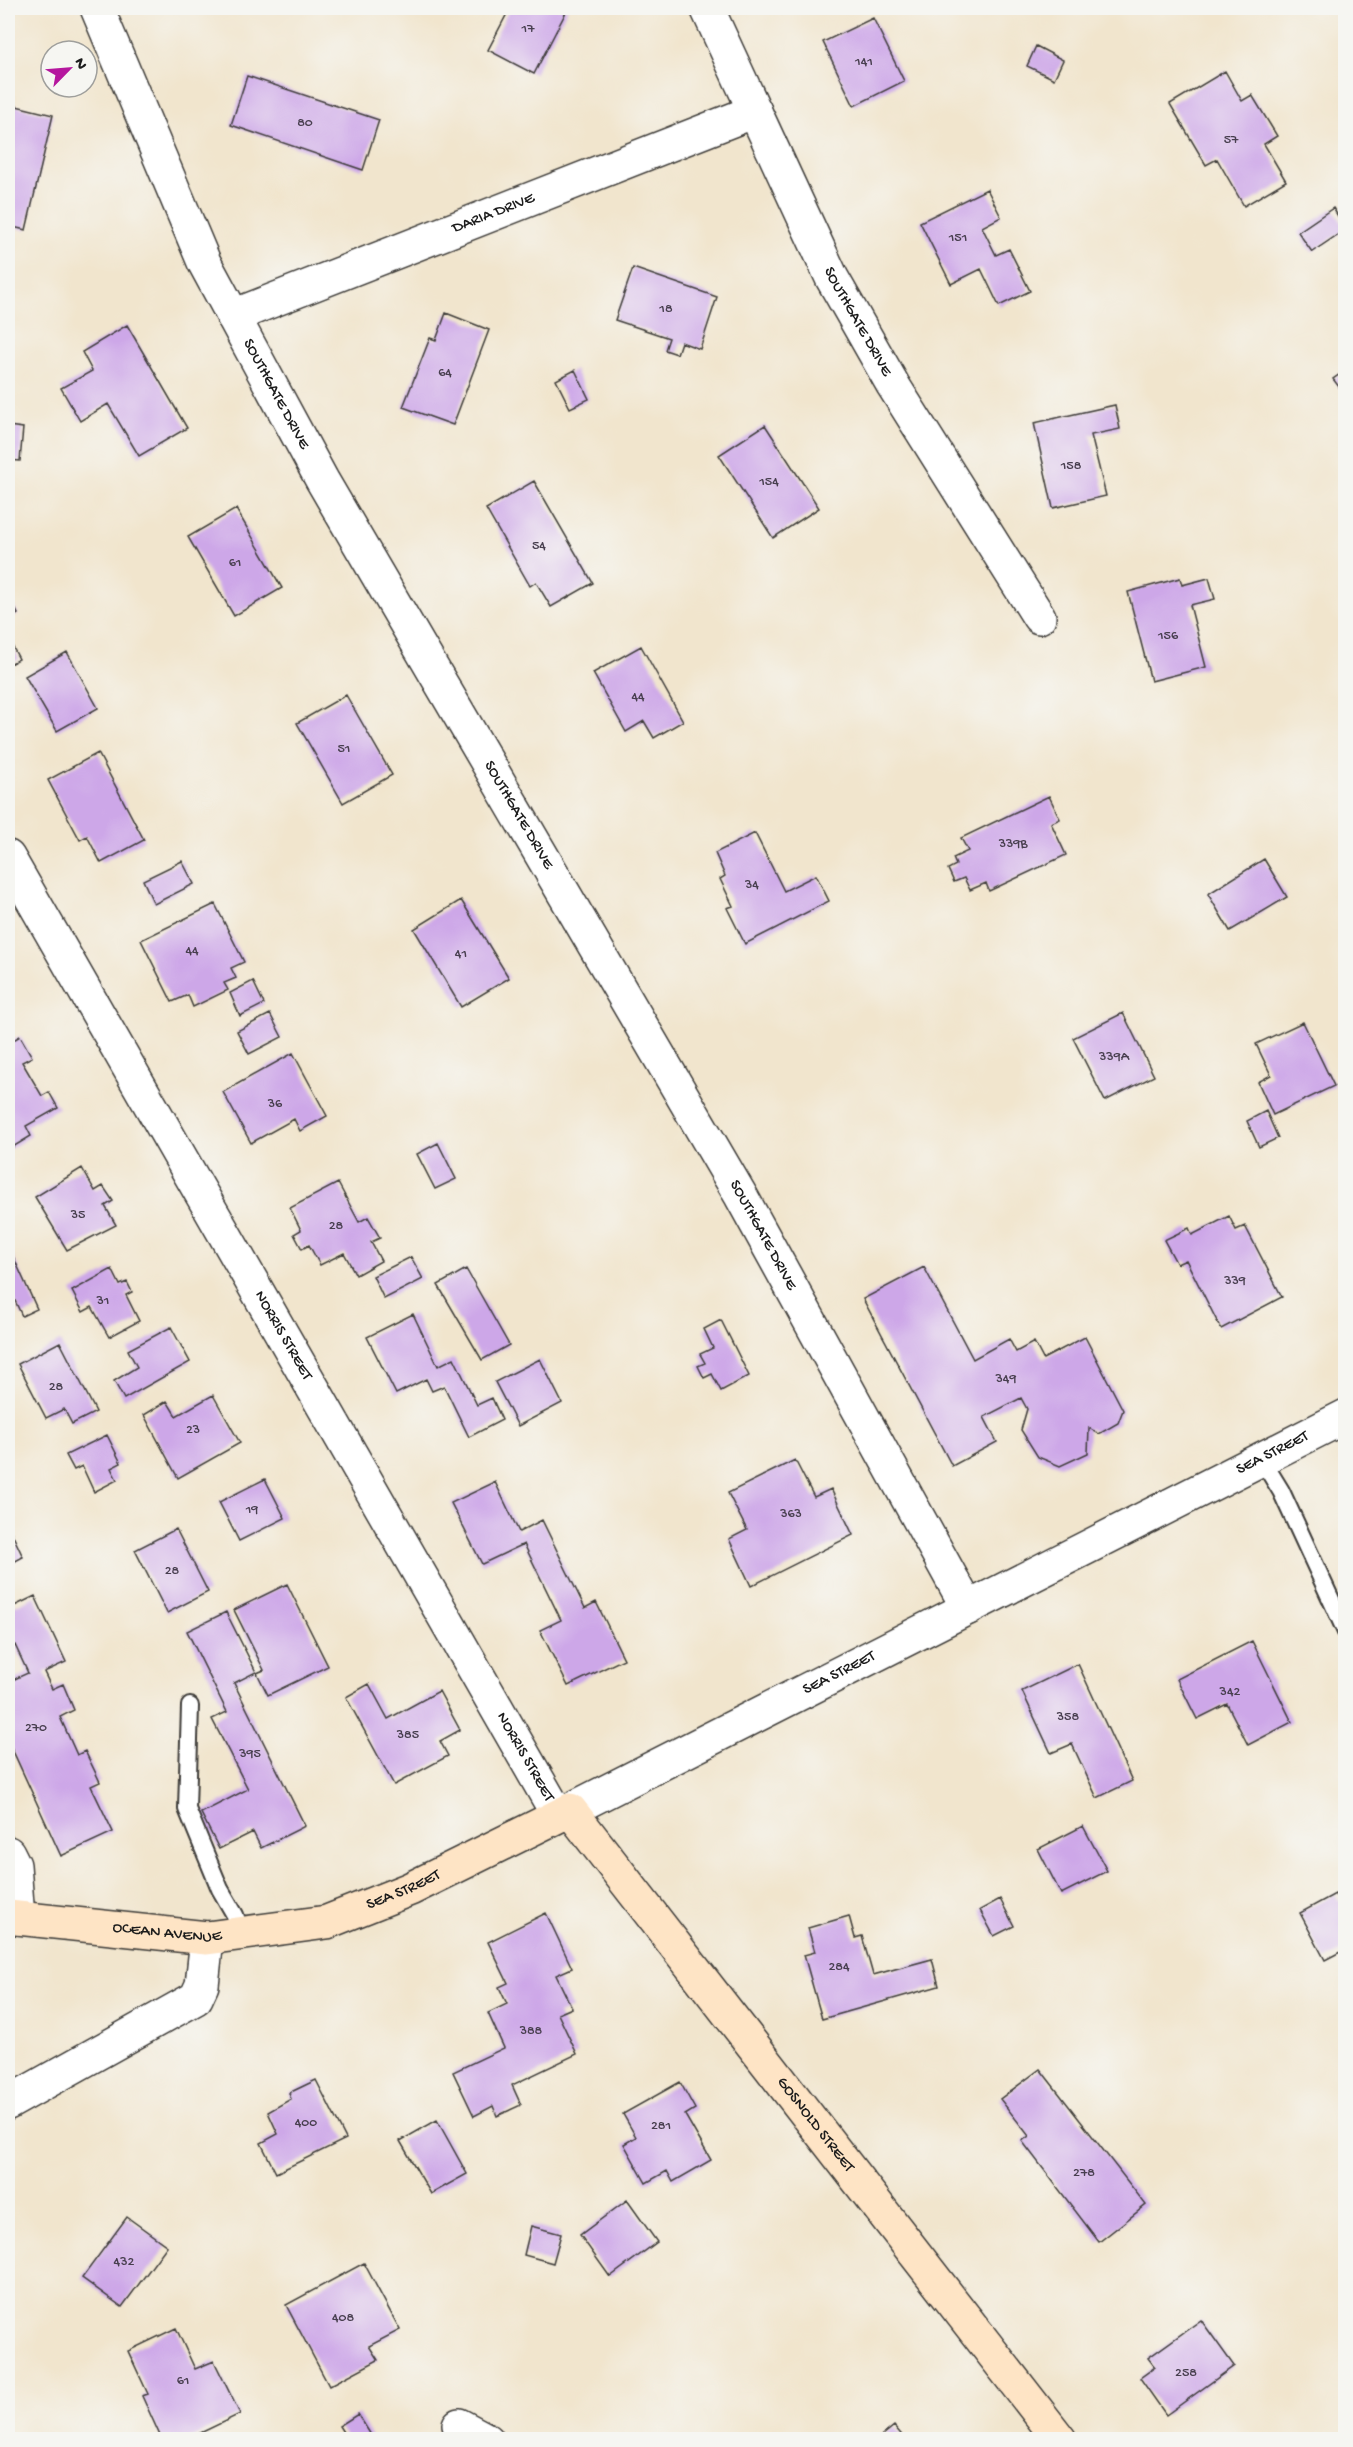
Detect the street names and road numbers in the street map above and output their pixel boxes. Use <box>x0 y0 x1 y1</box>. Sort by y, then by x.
street label: DARIA DRIVE <box>449 189 538 239</box>
street label: SOUTHGATE DRIVE <box>819 264 896 381</box>
street label: SOUTHGATE DRIVE <box>238 336 314 454</box>
street label: SOUTHGATE DRIVE <box>479 758 558 874</box>
street label: SOUTHGATE DRIVE <box>725 1177 801 1295</box>
street label: NORRIS STREET <box>250 1288 316 1385</box>
street label: SEA STREET <box>1233 1427 1313 1480</box>
street label: SEA STREET <box>800 1647 879 1700</box>
street label: NORRIS STREET <box>492 1709 558 1806</box>
street label: SEA STREET <box>364 1866 444 1915</box>
street label: OCEAN AVENUE <box>111 1919 224 1948</box>
street label: GOSNOLD STREET <box>772 2074 858 2177</box>

